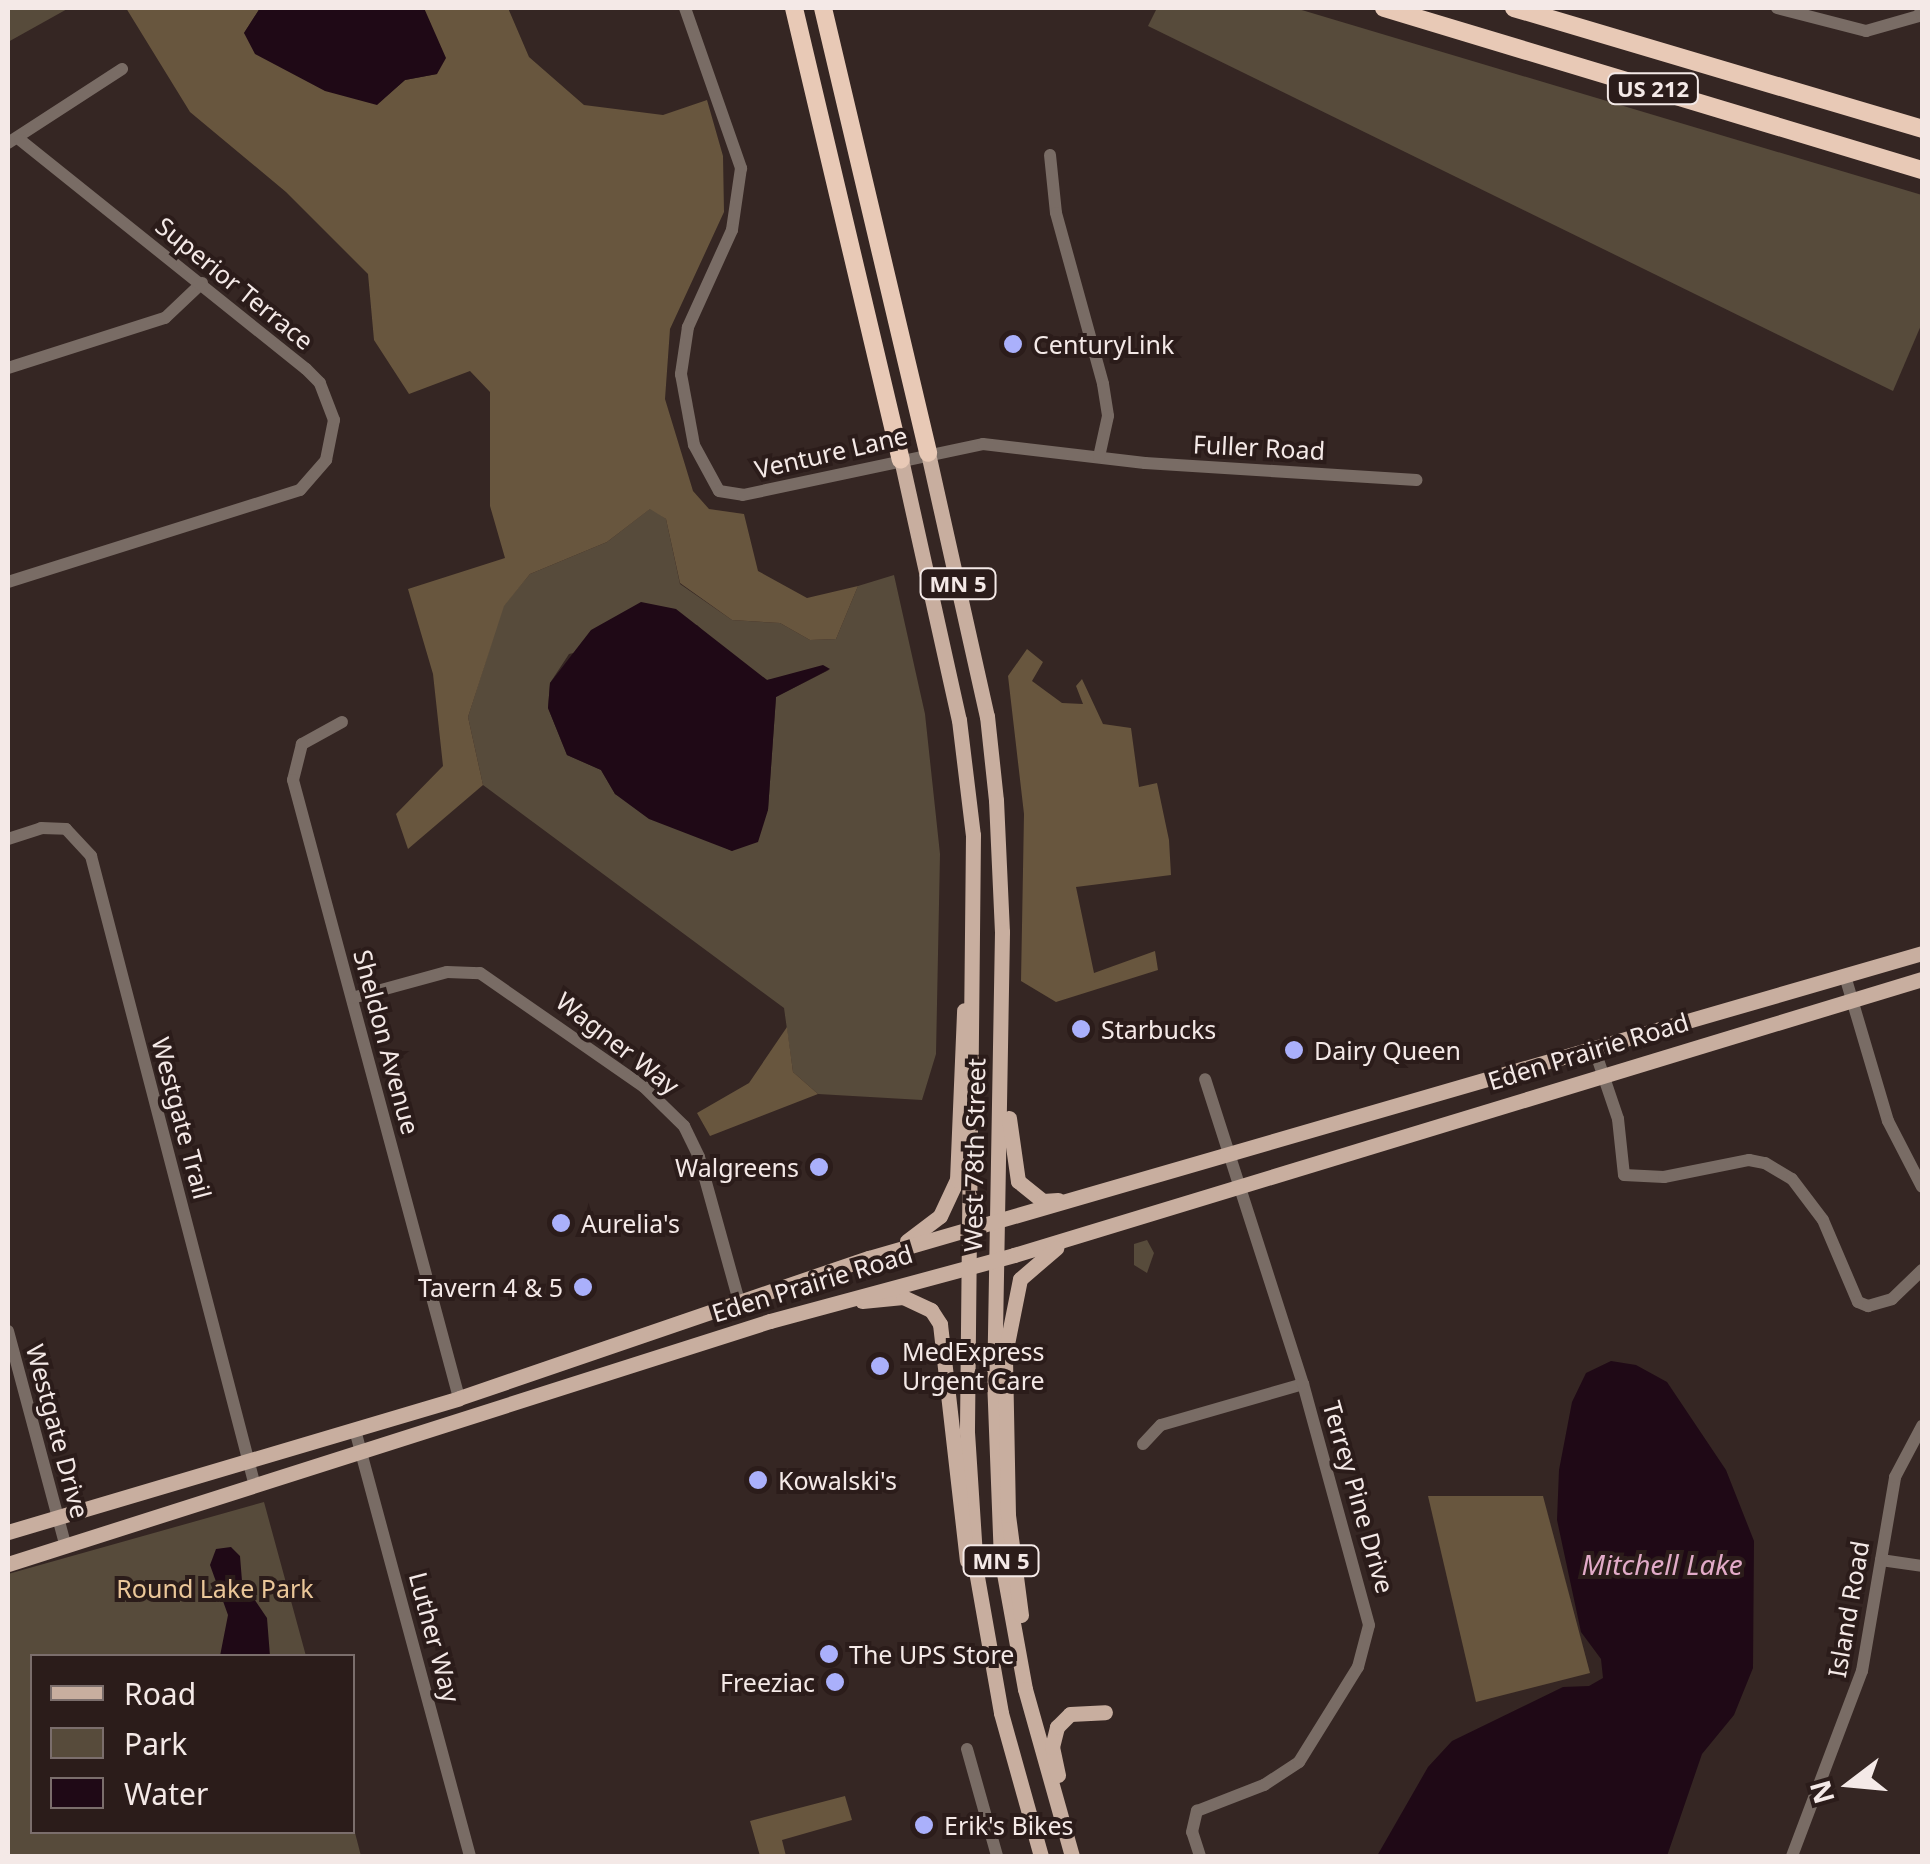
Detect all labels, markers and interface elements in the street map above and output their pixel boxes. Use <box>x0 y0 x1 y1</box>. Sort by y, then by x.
road number: US 212 <box>1606 72 1700 106</box>
street label: Superior Terrace <box>150 210 320 356</box>
place label: CenturyLink <box>1033 329 1174 359</box>
marker: CenturyLink <box>1002 333 1024 355</box>
street label: Venture Lane <box>752 420 910 484</box>
street label: Fuller Road <box>1192 429 1326 465</box>
road number: MN 5 <box>918 567 998 601</box>
street label: Sheldon Avenue <box>348 946 426 1138</box>
street label: Wagner Way <box>550 986 686 1100</box>
street label: Eden Prairie Road <box>1484 1006 1692 1096</box>
place label: Starbucks <box>1101 1014 1216 1044</box>
marker: Starbucks <box>1070 1018 1092 1040</box>
street label: Westgate Trail <box>146 1034 218 1202</box>
place label: Dairy Queen <box>1314 1035 1461 1065</box>
marker: Dairy Queen <box>1283 1039 1305 1061</box>
street label: West 78th Street <box>957 1058 991 1252</box>
place label: Walgreens <box>675 1152 799 1182</box>
marker: Walgreens <box>808 1156 830 1178</box>
place label: Aurelia's <box>581 1208 680 1238</box>
marker: Aurelia's <box>550 1212 572 1234</box>
street label: Eden Prairie Road <box>708 1238 916 1328</box>
place label: Tavern 4 & 5 <box>418 1272 563 1302</box>
marker: Tavern 4 & 5 <box>572 1276 594 1298</box>
place label: MedExpress Urgent Care <box>902 1337 1045 1396</box>
street label: Westgate Drive <box>20 1341 96 1521</box>
marker: MedExpress Urgent Care <box>867 1353 893 1379</box>
street label: Terrey Pine Drive <box>1317 1397 1401 1597</box>
place label: Kowalski's <box>778 1465 897 1495</box>
marker: Kowalski's <box>747 1469 769 1491</box>
street label: Island Road <box>1821 1538 1875 1680</box>
road number: MN 5 <box>961 1544 1041 1578</box>
water label: Mitchell Lake <box>1581 1547 1743 1581</box>
street label: Luther Way <box>403 1569 467 1705</box>
park label: Round Lake Park <box>116 1573 314 1603</box>
place label: The UPS Store <box>849 1639 1014 1669</box>
marker: The UPS Store <box>818 1643 840 1665</box>
legend <box>30 1654 355 1834</box>
place label: Freeziac <box>720 1667 815 1697</box>
marker: Freeziac <box>824 1671 846 1693</box>
text: Road <box>124 1673 196 1714</box>
text: Park <box>124 1723 187 1764</box>
north arrow <box>1800 1734 1900 1834</box>
text: Water <box>124 1773 208 1814</box>
text: N <box>1800 1776 1843 1808</box>
place label: Erik's Bikes <box>944 1810 1073 1840</box>
marker: Erik's Bikes <box>913 1814 935 1836</box>

